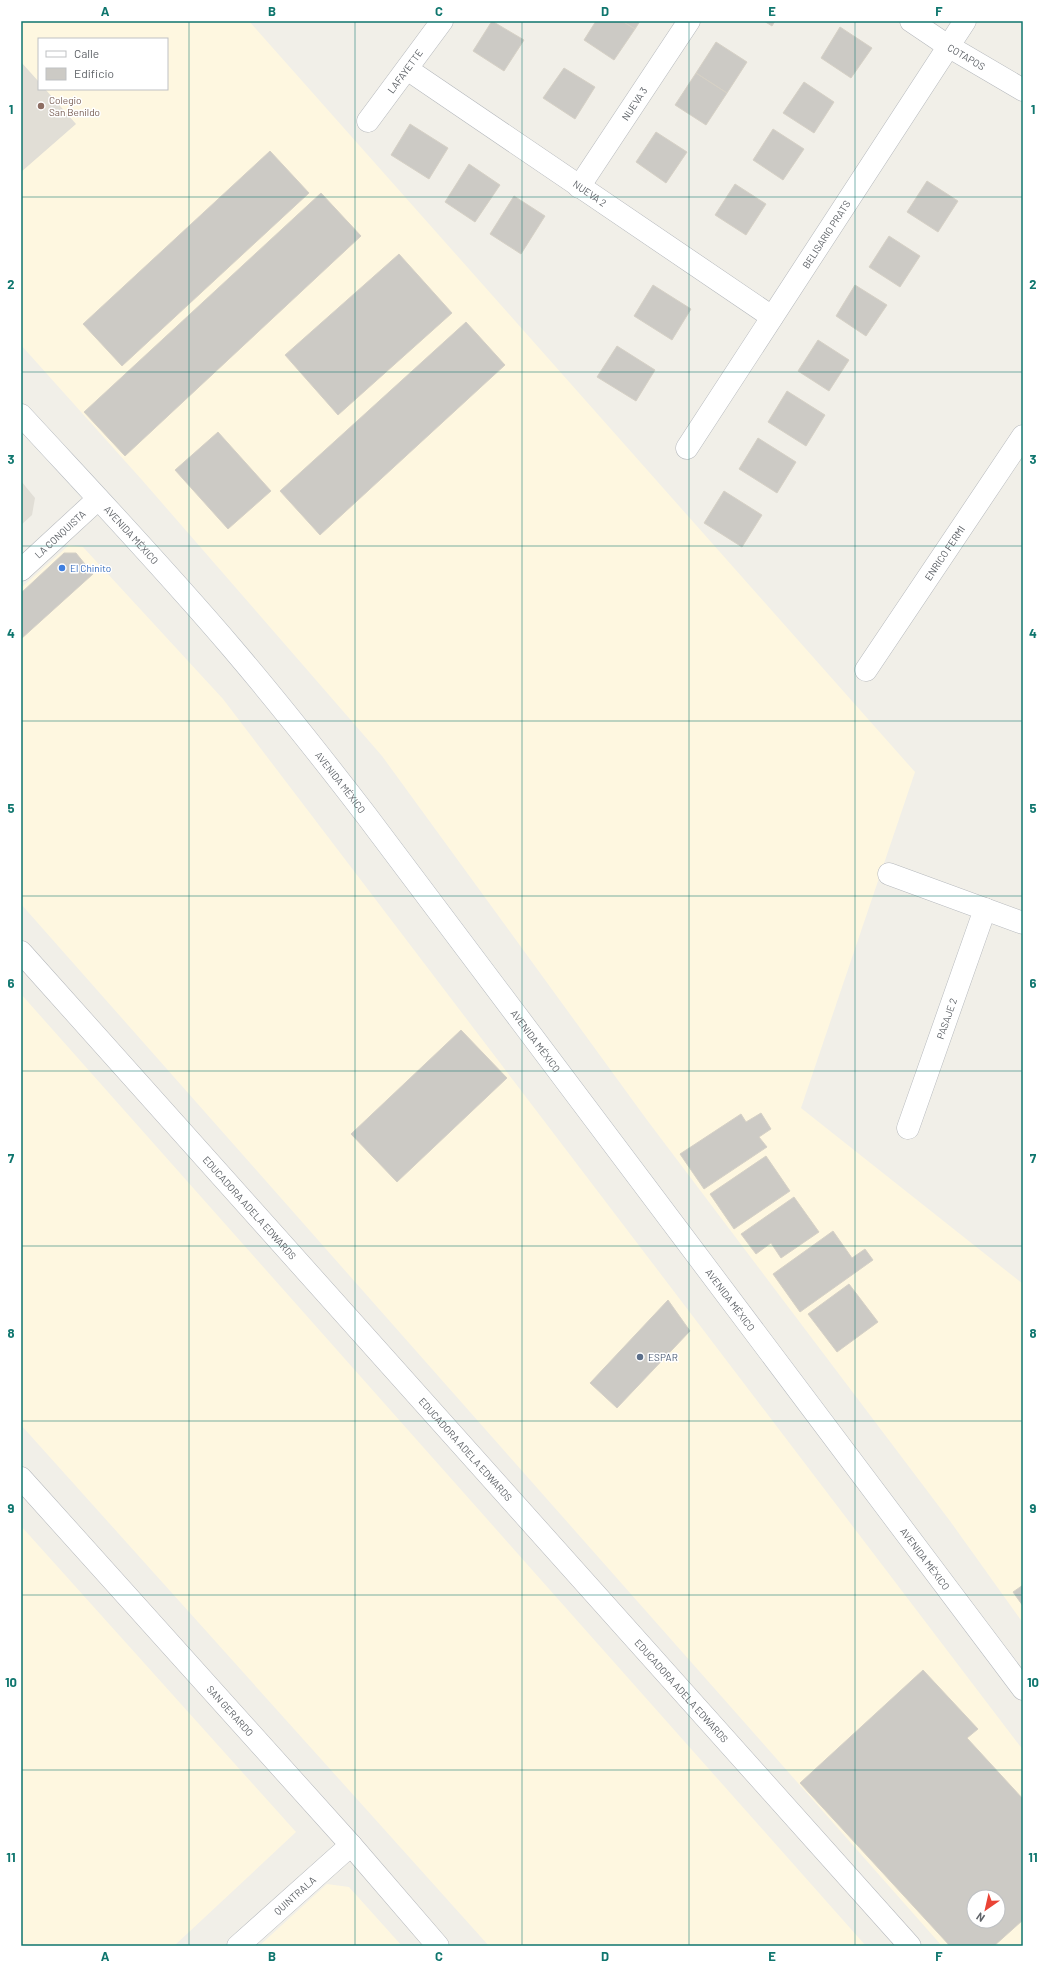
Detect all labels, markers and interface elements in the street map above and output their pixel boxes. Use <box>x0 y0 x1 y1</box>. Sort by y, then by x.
text: A <box>101 3 110 19</box>
text: B <box>268 3 276 19</box>
text: C <box>435 3 443 19</box>
text: D <box>601 3 609 19</box>
text: E <box>768 3 776 19</box>
text: F <box>935 3 943 19</box>
legend <box>38 38 168 90</box>
street label: COTAPOS <box>946 41 987 73</box>
text: Calle <box>74 46 99 60</box>
street label: LAFAYETTE <box>385 47 425 96</box>
text: Edificio <box>74 66 114 80</box>
street label: NUEVA 3 <box>619 85 650 123</box>
place label: Colegio San Benildo <box>49 94 100 118</box>
text: 1 <box>9 101 13 117</box>
marker: Colegio San Benildo <box>36 101 46 111</box>
text: 1 <box>1031 101 1035 117</box>
street label: NUEVA 2 <box>571 178 609 209</box>
street label: BELISARIO PRATS <box>800 198 853 271</box>
text: 2 <box>7 276 15 292</box>
text: 2 <box>1029 276 1037 292</box>
text: 3 <box>7 451 15 467</box>
text: 3 <box>1029 451 1037 467</box>
street label: AVENIDA MÉXICO <box>102 503 161 566</box>
street label: LA CONQUISTA <box>32 508 88 561</box>
street label: ENRICO FERMI <box>922 523 967 583</box>
place label: El Chinito <box>70 562 111 574</box>
marker: El Chinito <box>57 563 67 573</box>
text: 4 <box>7 625 15 641</box>
text: 4 <box>1029 625 1037 641</box>
street label: AVENIDA MÉXICO <box>313 749 368 815</box>
text: 5 <box>7 800 15 816</box>
text: 5 <box>1029 800 1037 816</box>
text: 6 <box>8 975 15 991</box>
text: 6 <box>1030 975 1037 991</box>
street label: PASAJE 2 <box>934 996 959 1041</box>
street label: AVENIDA MÉXICO <box>508 1007 563 1074</box>
text: 7 <box>8 1150 15 1166</box>
text: 7 <box>1030 1150 1037 1166</box>
street label: EDUCADORA ADELA EDWARDS <box>200 1154 299 1262</box>
street label: AVENIDA MÉXICO <box>703 1266 758 1333</box>
text: 8 <box>7 1325 15 1341</box>
text: 8 <box>1029 1325 1037 1341</box>
place label: ESPAR <box>648 1351 678 1363</box>
marker: ESPAR <box>635 1352 645 1362</box>
street label: EDUCADORA ADELA EDWARDS <box>416 1395 515 1503</box>
text: 9 <box>8 1500 15 1516</box>
text: 9 <box>1030 1500 1037 1516</box>
street label: AVENIDA MÉXICO <box>898 1525 952 1592</box>
street label: EDUCADORA ADELA EDWARDS <box>632 1637 731 1745</box>
text: 10 <box>5 1674 17 1690</box>
text: 10 <box>1027 1674 1039 1690</box>
street label: SAN GERARDO <box>204 1683 256 1739</box>
text: 11 <box>6 1849 16 1865</box>
text: 11 <box>1028 1849 1038 1865</box>
street label: QUINTRALA <box>271 1874 318 1917</box>
north arrow <box>966 1889 1006 1929</box>
text: N <box>973 1910 987 1925</box>
text: A <box>101 1948 110 1964</box>
text: B <box>268 1948 276 1964</box>
text: C <box>435 1948 443 1964</box>
text: D <box>601 1948 609 1964</box>
text: E <box>768 1948 776 1964</box>
text: F <box>935 1948 943 1964</box>

